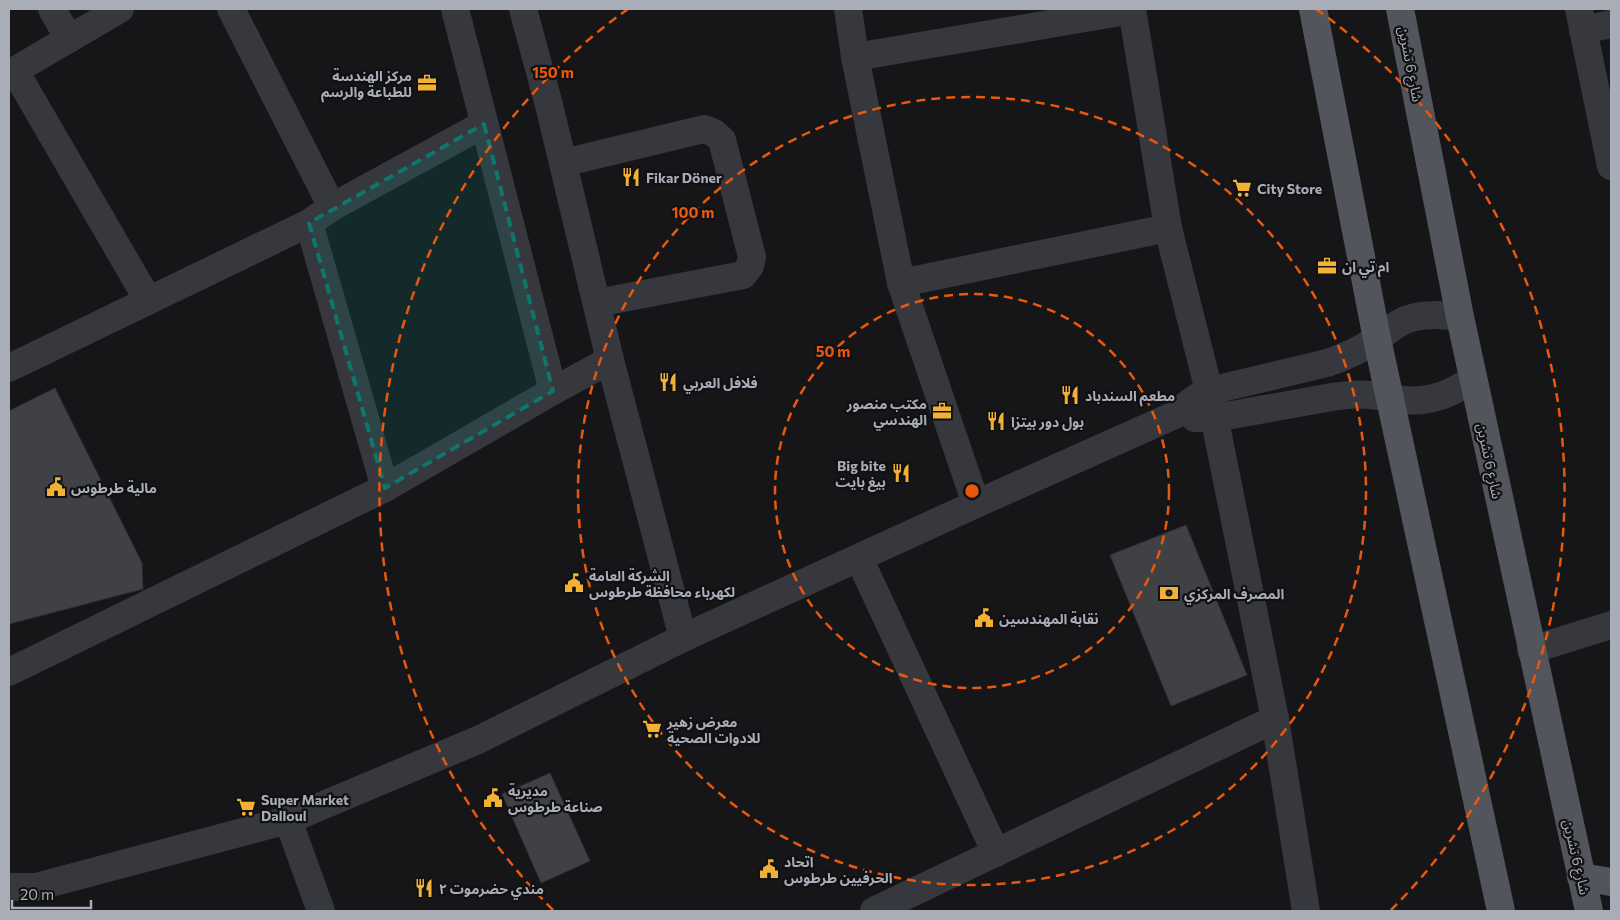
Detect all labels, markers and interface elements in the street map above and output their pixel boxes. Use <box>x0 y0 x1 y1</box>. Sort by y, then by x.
street label: شارع 6 تشرين <box>1392 25 1427 104</box>
text: 150 m <box>532 63 574 81</box>
place label: مركز الهندسة للطباعة والرسم <box>321 67 412 103</box>
office icon: مركز الهندسة للطباعة والرسم <box>416 72 438 94</box>
restaurant icon: Fikar Döner <box>620 166 642 188</box>
place label: Fikar Döner <box>646 169 722 186</box>
supermarket icon: City Store <box>1231 177 1253 199</box>
place label: City Store <box>1257 180 1322 197</box>
text: 100 m <box>672 203 714 221</box>
office icon: ام تي ان <box>1316 255 1338 277</box>
place label: ام تي ان <box>1342 258 1389 278</box>
text: 50 m <box>816 342 850 360</box>
restaurant icon: فلافل العربي <box>657 371 679 393</box>
place label: فلافل العربي <box>683 374 758 394</box>
restaurant icon: مطعم السندباد <box>1059 384 1081 406</box>
place label: مطعم السندباد <box>1085 387 1175 407</box>
place label: مكتب منصور الهندسي <box>846 395 927 431</box>
office icon: مكتب منصور الهندسي <box>931 400 953 422</box>
restaurant icon: بول دور بيتزا <box>985 410 1007 432</box>
place label: بول دور بيتزا <box>1011 413 1084 431</box>
street label: شارع 6 تشرين <box>1471 422 1506 501</box>
place label: Big bite بيغ بايت <box>835 457 886 492</box>
restaurant icon: Big bite بيغ بايت <box>890 462 912 484</box>
public building icon: مالية طرطوس <box>45 476 67 498</box>
place label: مالية طرطوس <box>71 479 157 497</box>
centre of rings <box>963 482 981 500</box>
place label: الشركة العامة لكهرباء محافظة طرطوس <box>589 567 735 601</box>
public building icon: الشركة العامة لكهرباء محافظة طرطوس <box>563 572 585 594</box>
bank icon: المصرف المركزي <box>1158 582 1180 604</box>
place label: المصرف المركزي <box>1184 585 1284 605</box>
public building icon: نقابة المهندسين <box>973 607 995 629</box>
place label: نقابة المهندسين <box>999 610 1099 627</box>
place label: معرض زهير للادوات الصحية <box>666 713 760 746</box>
supermarket icon: معرض زهير للادوات الصحية <box>641 718 663 740</box>
place label: مديرية صناعة طرطوس <box>508 782 603 816</box>
public building icon: مديرية صناعة طرطوس <box>482 787 504 809</box>
place label: Super Market Dalloul <box>261 791 349 824</box>
supermarket icon: Super Market Dalloul <box>235 796 257 818</box>
street label: شارع 6 تشرين <box>1557 818 1594 897</box>
place label: اتحاد الحرفيين طرطوس <box>784 853 893 887</box>
public building icon: اتحاد الحرفيين طرطوس <box>758 858 780 880</box>
restaurant icon: مندي حضرموت ٢ <box>413 877 435 899</box>
scale bar <box>12 878 91 910</box>
place label: مندي حضرموت ٢ <box>439 880 544 900</box>
text: 20 m <box>20 885 54 903</box>

